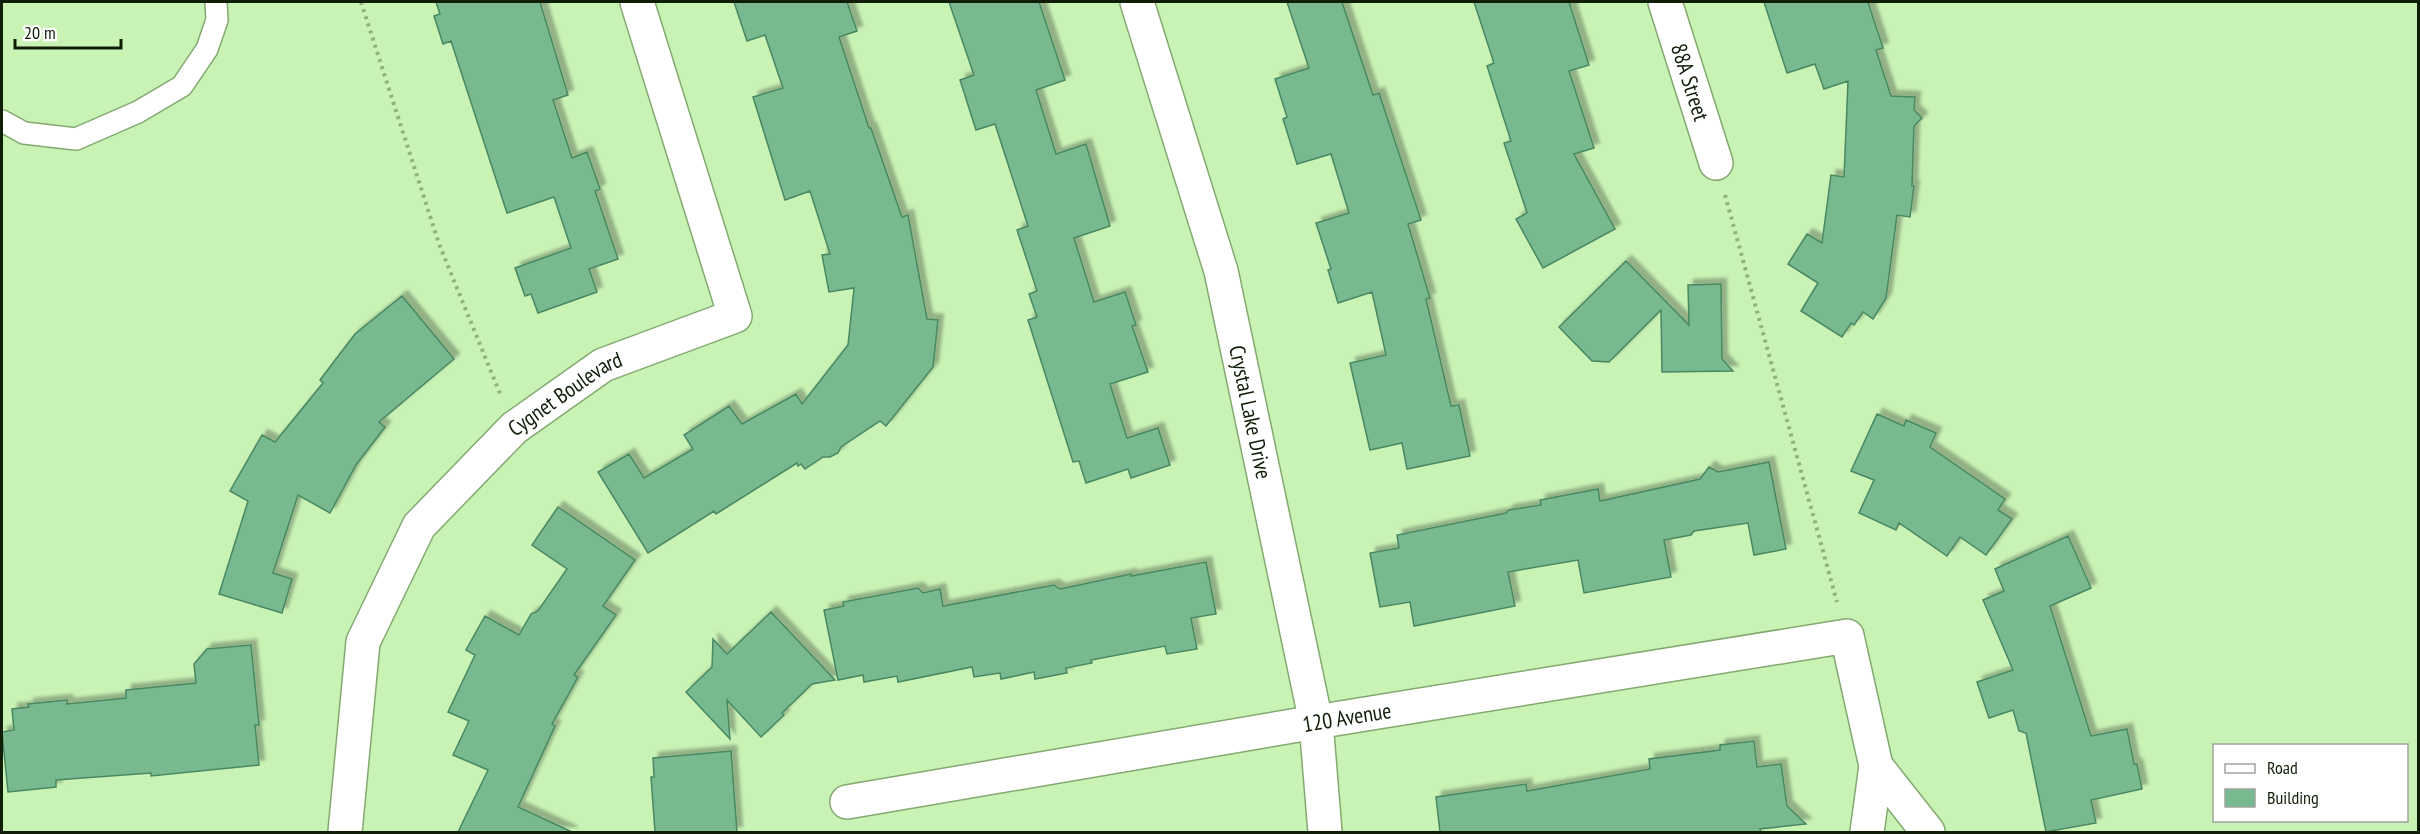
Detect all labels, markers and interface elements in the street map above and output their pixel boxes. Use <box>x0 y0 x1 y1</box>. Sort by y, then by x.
scale bar <box>15 12 122 50</box>
text: 20 m <box>24 21 56 44</box>
street label: 88A Street <box>1665 40 1716 124</box>
street label: Crystal Lake Drive <box>1223 343 1278 482</box>
street label: Cygnet Boulevard <box>502 345 626 442</box>
street label: 120 Avenue <box>1300 696 1393 738</box>
legend <box>2213 744 2408 822</box>
text: Road <box>2267 756 2298 779</box>
text: Building <box>2267 786 2319 809</box>

